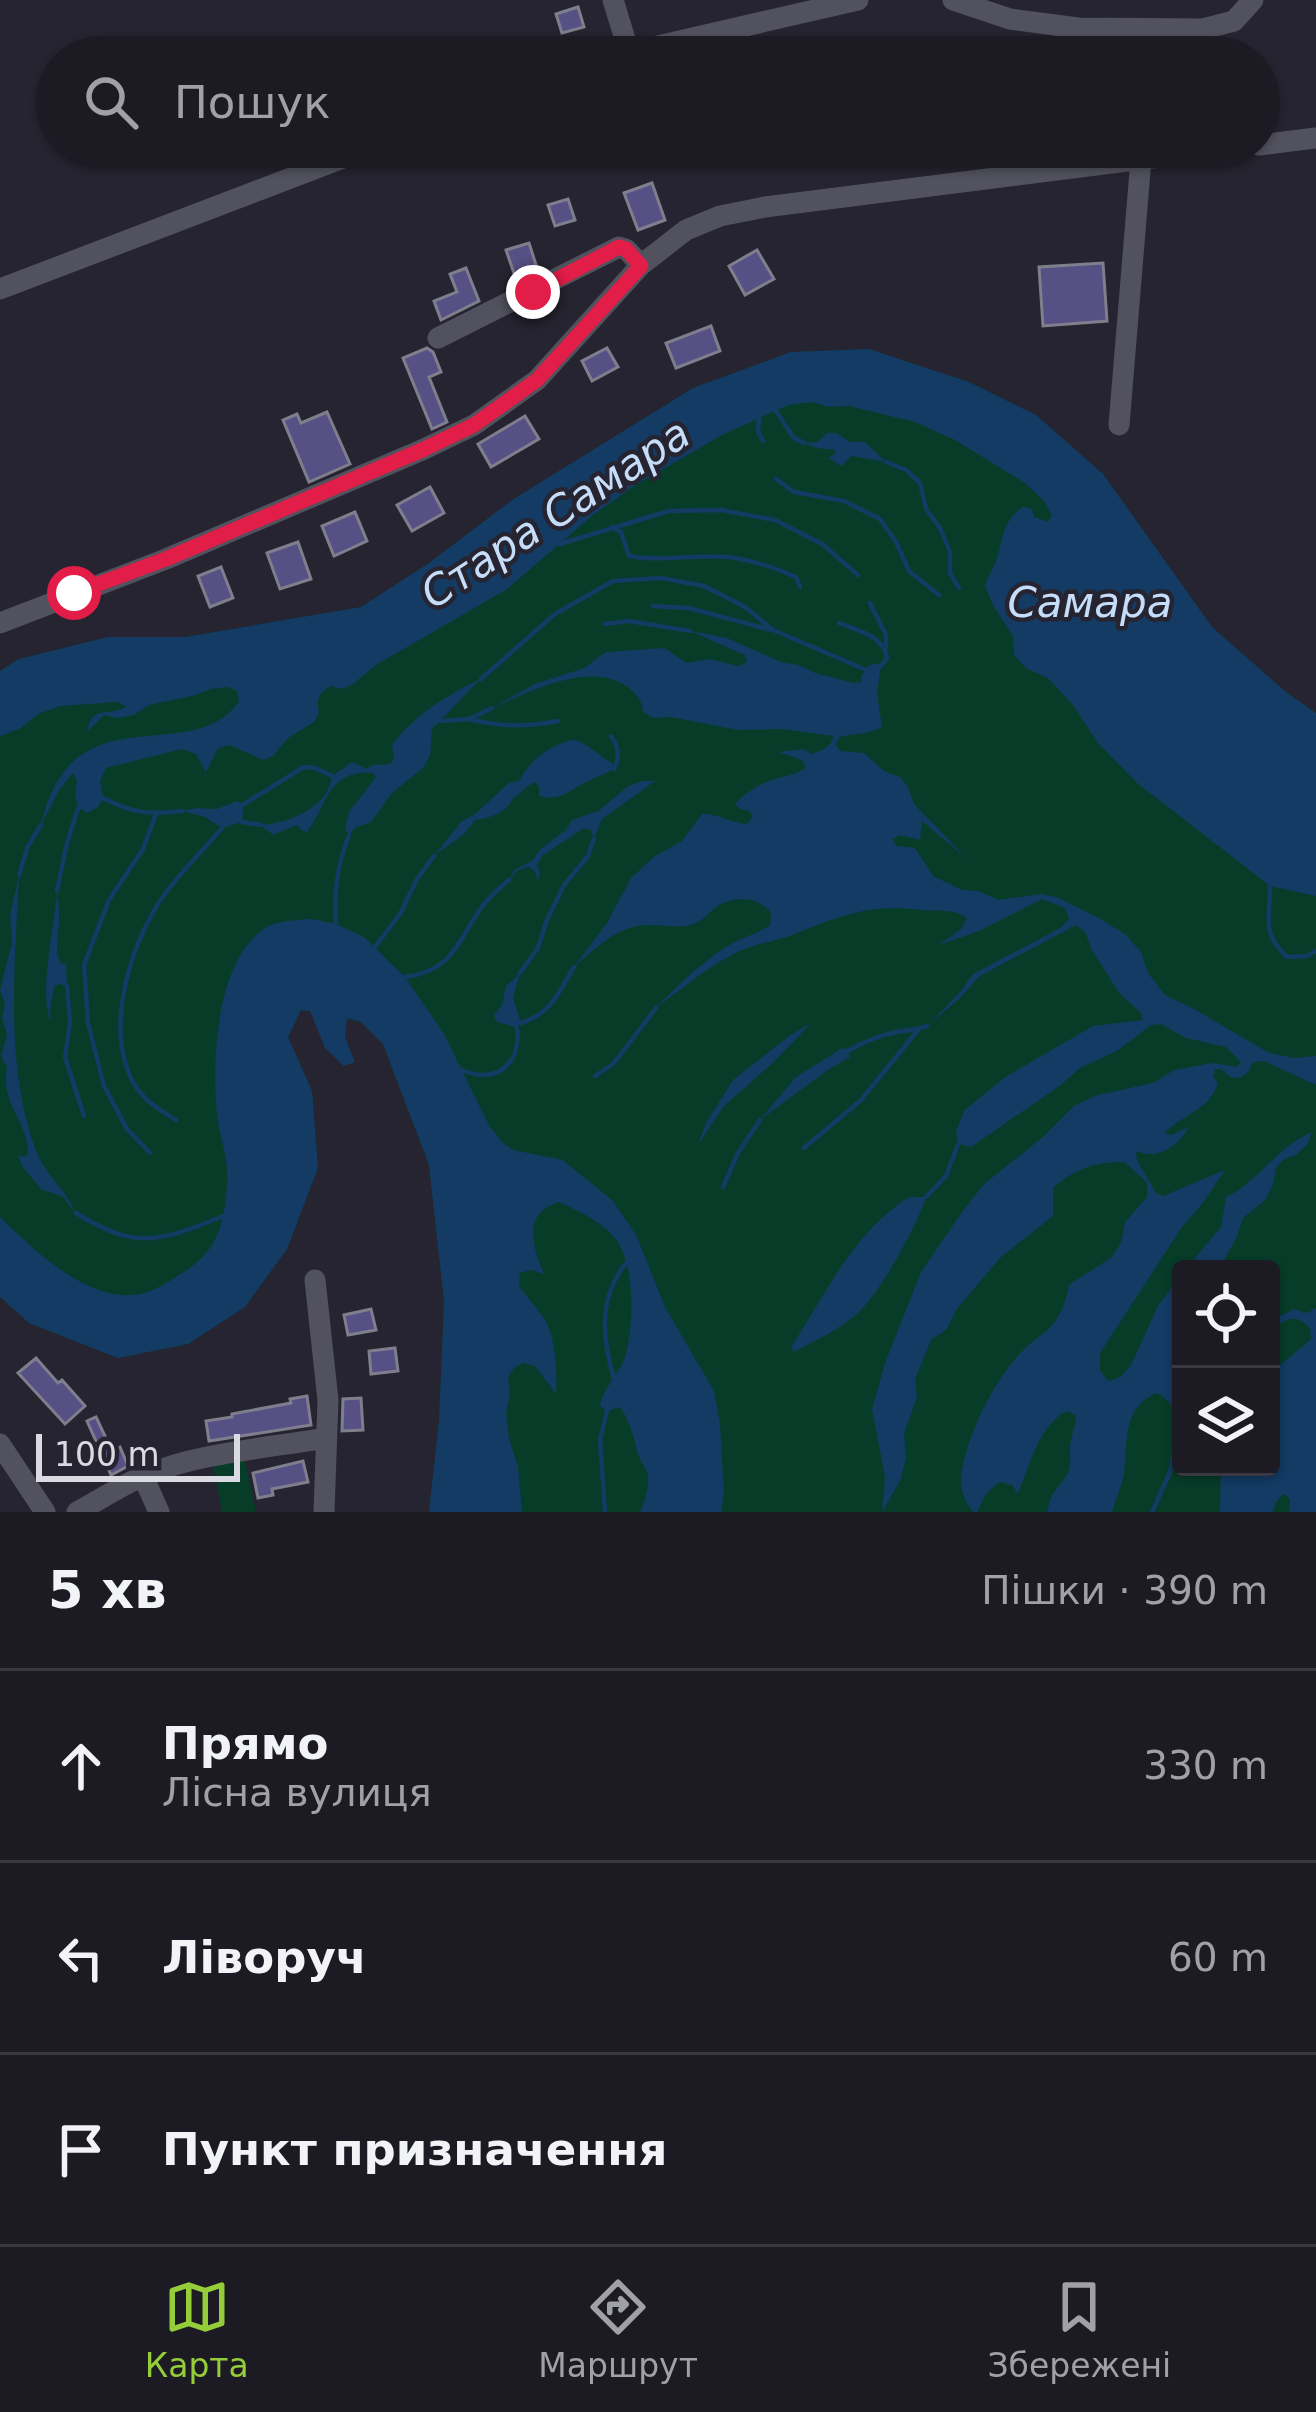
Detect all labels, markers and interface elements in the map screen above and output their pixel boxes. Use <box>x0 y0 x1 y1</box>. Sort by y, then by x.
search box <box>36 36 1280 168</box>
icon: search <box>78 69 144 135</box>
text: Пошук <box>174 76 330 129</box>
route end <box>506 265 560 319</box>
water label: Стара Самара <box>412 408 699 618</box>
route start <box>47 566 101 620</box>
water label: Самара <box>1008 578 1172 627</box>
map controls <box>1172 1260 1280 1476</box>
button: locate <box>1172 1260 1280 1368</box>
button: layers <box>1172 1368 1280 1476</box>
scale bar <box>36 1428 240 1481</box>
text: 100 m <box>54 1435 160 1474</box>
text: 5 хв <box>48 1561 166 1620</box>
text: Пішки · 390 m <box>981 1568 1268 1613</box>
text: Прямо <box>162 1717 328 1770</box>
icon: ahead <box>48 1733 114 1799</box>
text: 330 m <box>1143 1743 1268 1788</box>
text: Лісна вулиця <box>162 1770 432 1815</box>
icon: left <box>48 1925 114 1991</box>
text: Ліворуч <box>162 1931 367 1984</box>
text: 60 m <box>1168 1935 1268 1980</box>
icon: arrive <box>48 2117 114 2183</box>
text: Пункт призначення <box>162 2123 667 2176</box>
tab: Карта <box>145 2274 249 2385</box>
tab: Маршрут <box>538 2274 698 2385</box>
tab: Збережені <box>987 2274 1171 2385</box>

